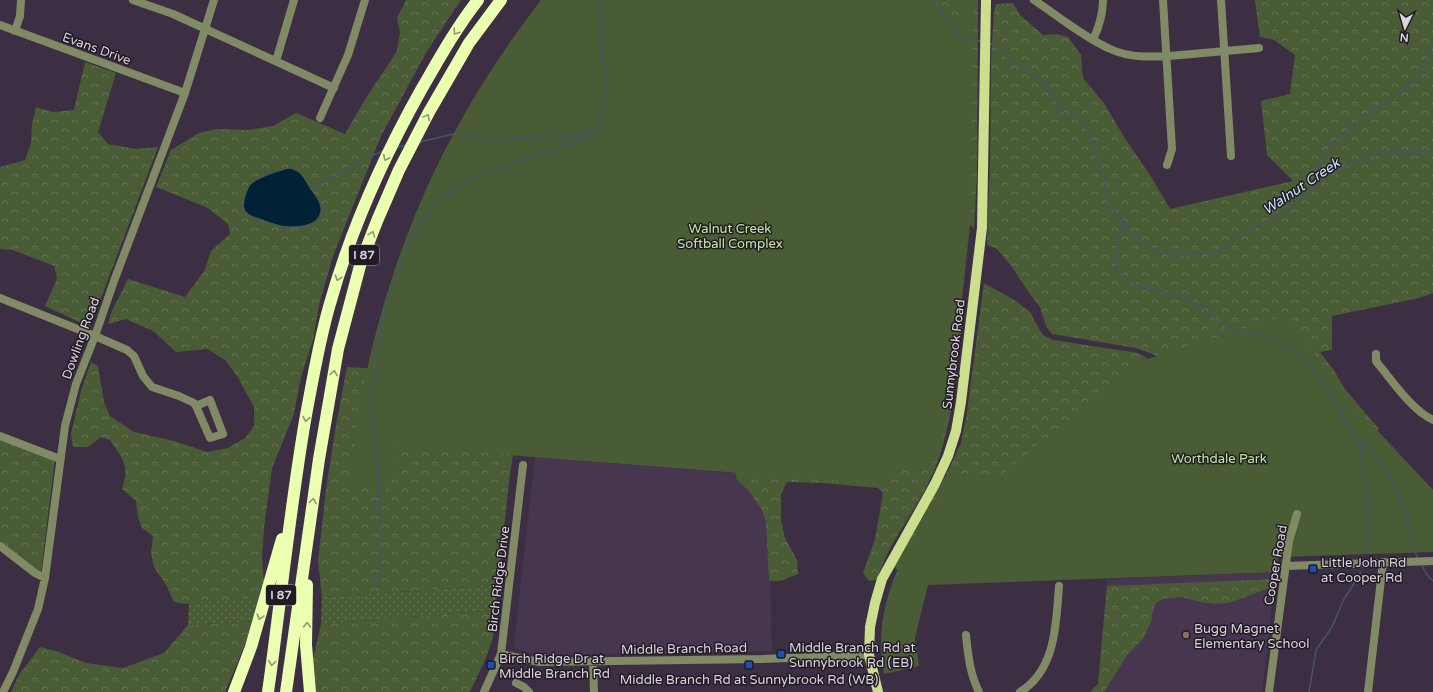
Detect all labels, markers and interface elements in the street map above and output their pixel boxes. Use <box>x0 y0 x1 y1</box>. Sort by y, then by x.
north arrow <box>1385 8 1425 48</box>
one-way arrow <box>453 28 461 35</box>
street label: Evans Drive <box>60 29 133 69</box>
text: N <box>1399 31 1409 44</box>
one-way arrow <box>422 114 430 121</box>
one-way arrow <box>383 153 391 161</box>
water label: Walnut Creek <box>1260 154 1344 218</box>
park label: Walnut Creek Softball Complex <box>677 221 783 252</box>
one-way arrow <box>367 231 375 238</box>
road number: I 87 <box>349 245 379 265</box>
one-way arrow <box>335 275 343 282</box>
street label: Dowling Road <box>59 295 103 382</box>
street label: Sunnybrook Road <box>939 298 969 410</box>
one-way arrow <box>329 370 338 376</box>
one-way arrow <box>302 415 310 422</box>
park label: Worthdale Park <box>1171 451 1267 467</box>
one-way arrow <box>308 498 317 504</box>
street label: Cooper Road <box>1261 524 1291 607</box>
street label: Birch Ridge Drive <box>485 525 513 633</box>
place label: Little John Rd at Cooper Rd <box>1321 555 1406 586</box>
marker: Little John Rd at Cooper Rd <box>1308 564 1318 574</box>
road number: I 87 <box>266 585 296 605</box>
one-way arrow <box>256 613 265 620</box>
place label: Bugg Magnet Elementary School <box>1194 621 1309 652</box>
one-way arrow <box>302 622 311 628</box>
marker: Bugg Magnet Elementary School <box>1181 630 1191 640</box>
street label: Middle Branch Road <box>621 640 747 658</box>
place label: Middle Branch Rd at Sunnybrook Rd (EB) <box>789 640 915 671</box>
marker: Middle Branch Rd at Sunnybrook Rd (EB) <box>776 649 786 659</box>
place label: Birch Ridge Dr at Middle Branch Rd <box>499 651 610 682</box>
one-way arrow <box>268 660 277 666</box>
marker: Birch Ridge Dr at Middle Branch Rd <box>486 660 496 670</box>
marker: Middle Branch Rd at Sunnybrook Rd (WB) <box>744 660 754 670</box>
place label: Middle Branch Rd at Sunnybrook Rd (WB) <box>620 672 878 688</box>

